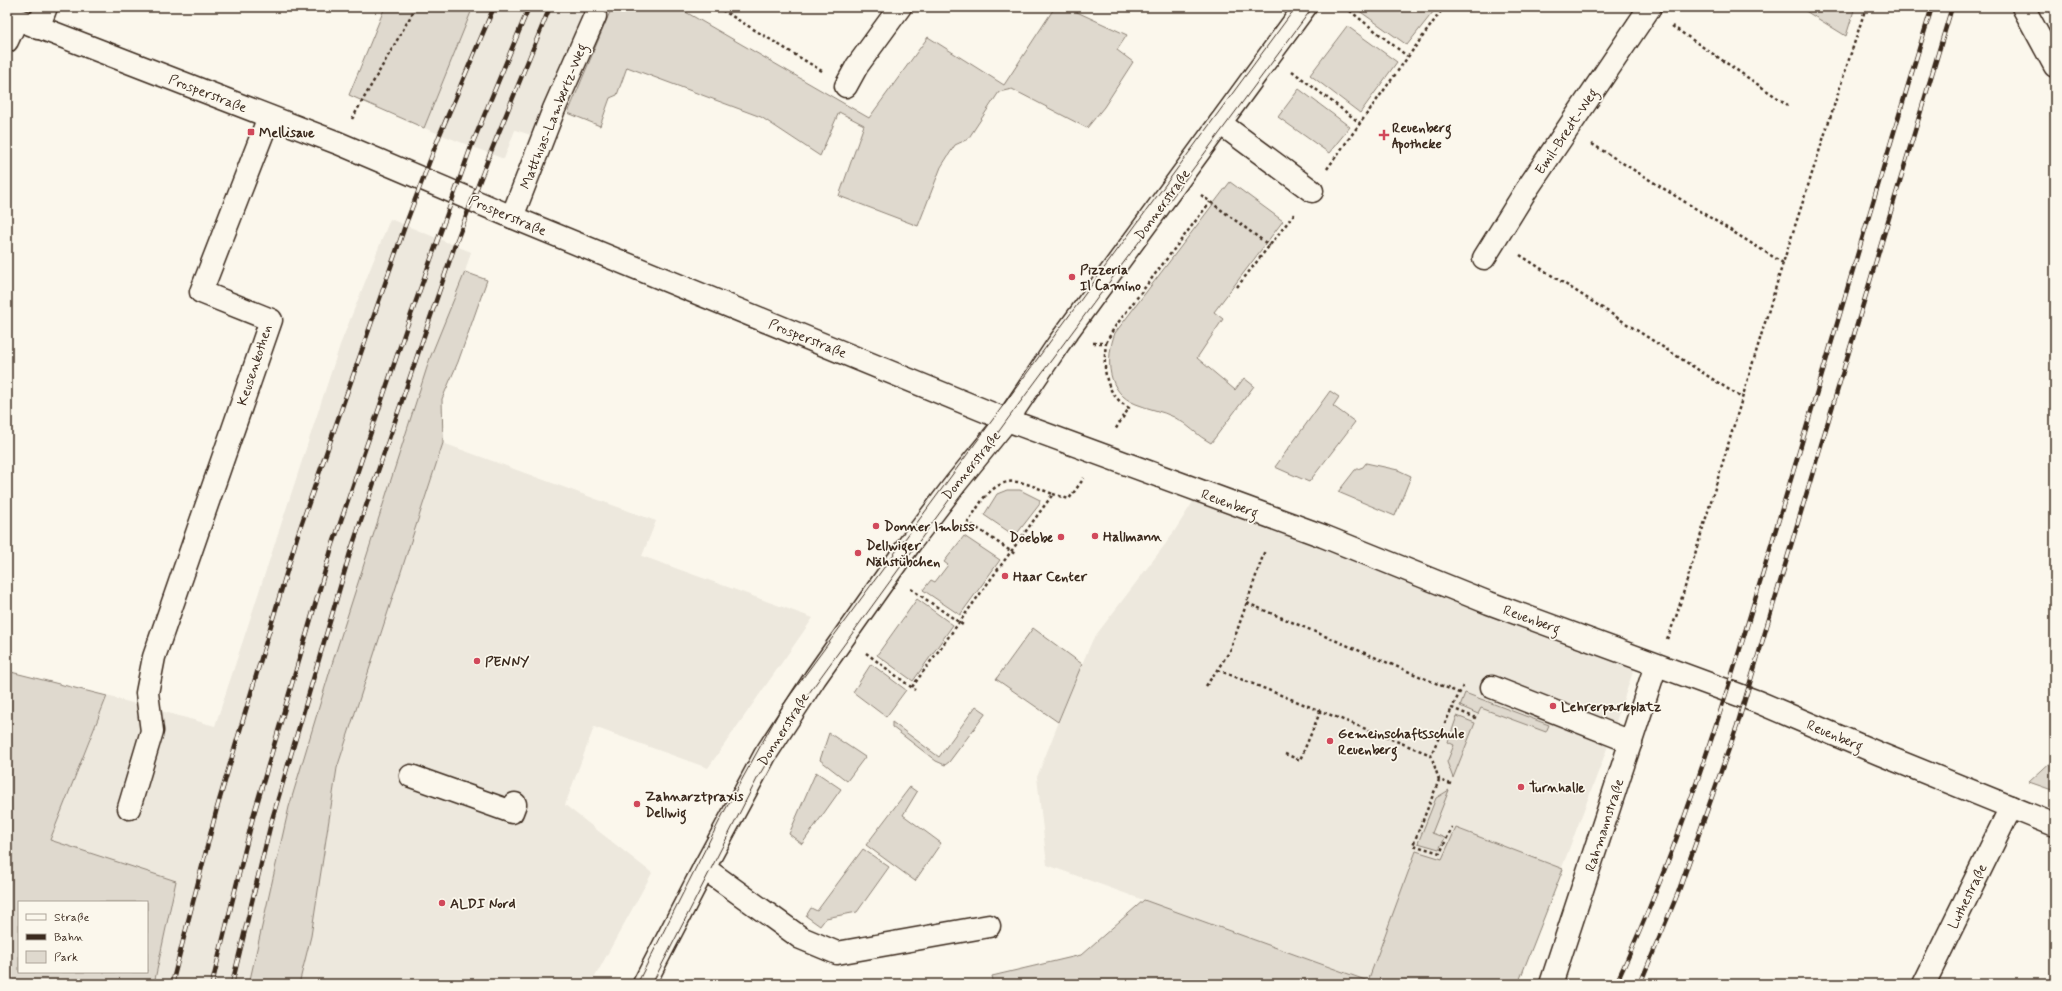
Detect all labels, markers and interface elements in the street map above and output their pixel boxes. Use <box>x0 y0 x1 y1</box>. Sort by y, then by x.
street label: Matthias-Lambertz-Weg <box>516 41 593 193</box>
street label: Prosperstraße <box>166 71 250 117</box>
street label: Emil-Bredt-Weg <box>1531 85 1604 179</box>
place label: Reuenberg Apotheke <box>1392 119 1452 155</box>
place label: Mellisaue <box>259 124 315 142</box>
marker: Mellisaue <box>246 127 256 137</box>
marker: Reuenberg Apotheke <box>1379 130 1389 140</box>
street label: Donnerstraße <box>1131 165 1195 244</box>
street label: Prosperstraße <box>466 191 549 240</box>
place label: Pizzeria Il Camino <box>1080 261 1141 295</box>
marker: Pizzeria Il Camino <box>1067 272 1077 282</box>
street label: Prosperstraße <box>766 315 849 363</box>
street label: Keusenkothen <box>233 323 277 408</box>
street label: Donnerstraße <box>938 427 1005 504</box>
street label: Reuenberg <box>1198 485 1261 524</box>
place label: Donner Imbiss <box>884 518 975 536</box>
marker: Donner Imbiss <box>871 521 881 531</box>
place label: Hallmann <box>1103 528 1163 546</box>
place label: Doebbe <box>1009 529 1053 547</box>
marker: Hallmann <box>1090 531 1100 541</box>
marker: Doebbe <box>1056 532 1066 542</box>
place label: Dellwiger Nähstübchen <box>866 537 940 571</box>
marker: Dellwiger Nähstübchen <box>853 548 863 558</box>
place label: Haar Center <box>1013 568 1088 586</box>
marker: Haar Center <box>1000 571 1010 581</box>
street label: Reuenberg <box>1500 601 1563 640</box>
place label: PENNY <box>485 653 529 671</box>
marker: PENNY <box>472 656 482 666</box>
street label: Donnerstraße <box>754 689 814 770</box>
place label: Lehrerparkplatz <box>1561 698 1662 716</box>
marker: Lehrerparkplatz <box>1548 701 1558 711</box>
street label: Reuenberg <box>1803 716 1866 758</box>
place label: Gemeinschaftsschule Reuenberg <box>1338 725 1465 762</box>
marker: Gemeinschaftsschule Reuenberg <box>1325 736 1335 746</box>
street label: Rahmannstraße <box>1581 776 1629 874</box>
place label: Turnhalle <box>1529 779 1585 797</box>
marker: Turnhalle <box>1516 782 1526 792</box>
place label: Zahnarztpraxis Dellwig <box>645 788 744 825</box>
marker: Zahnarztpraxis Dellwig <box>632 799 642 809</box>
street label: Luthestraße <box>1944 861 1991 932</box>
place label: ALDI Nord <box>450 895 515 913</box>
marker: ALDI Nord <box>437 898 447 908</box>
legend <box>18 901 148 973</box>
text: Straße <box>54 910 89 926</box>
text: Bahn <box>54 930 84 946</box>
text: Park <box>54 950 78 966</box>

